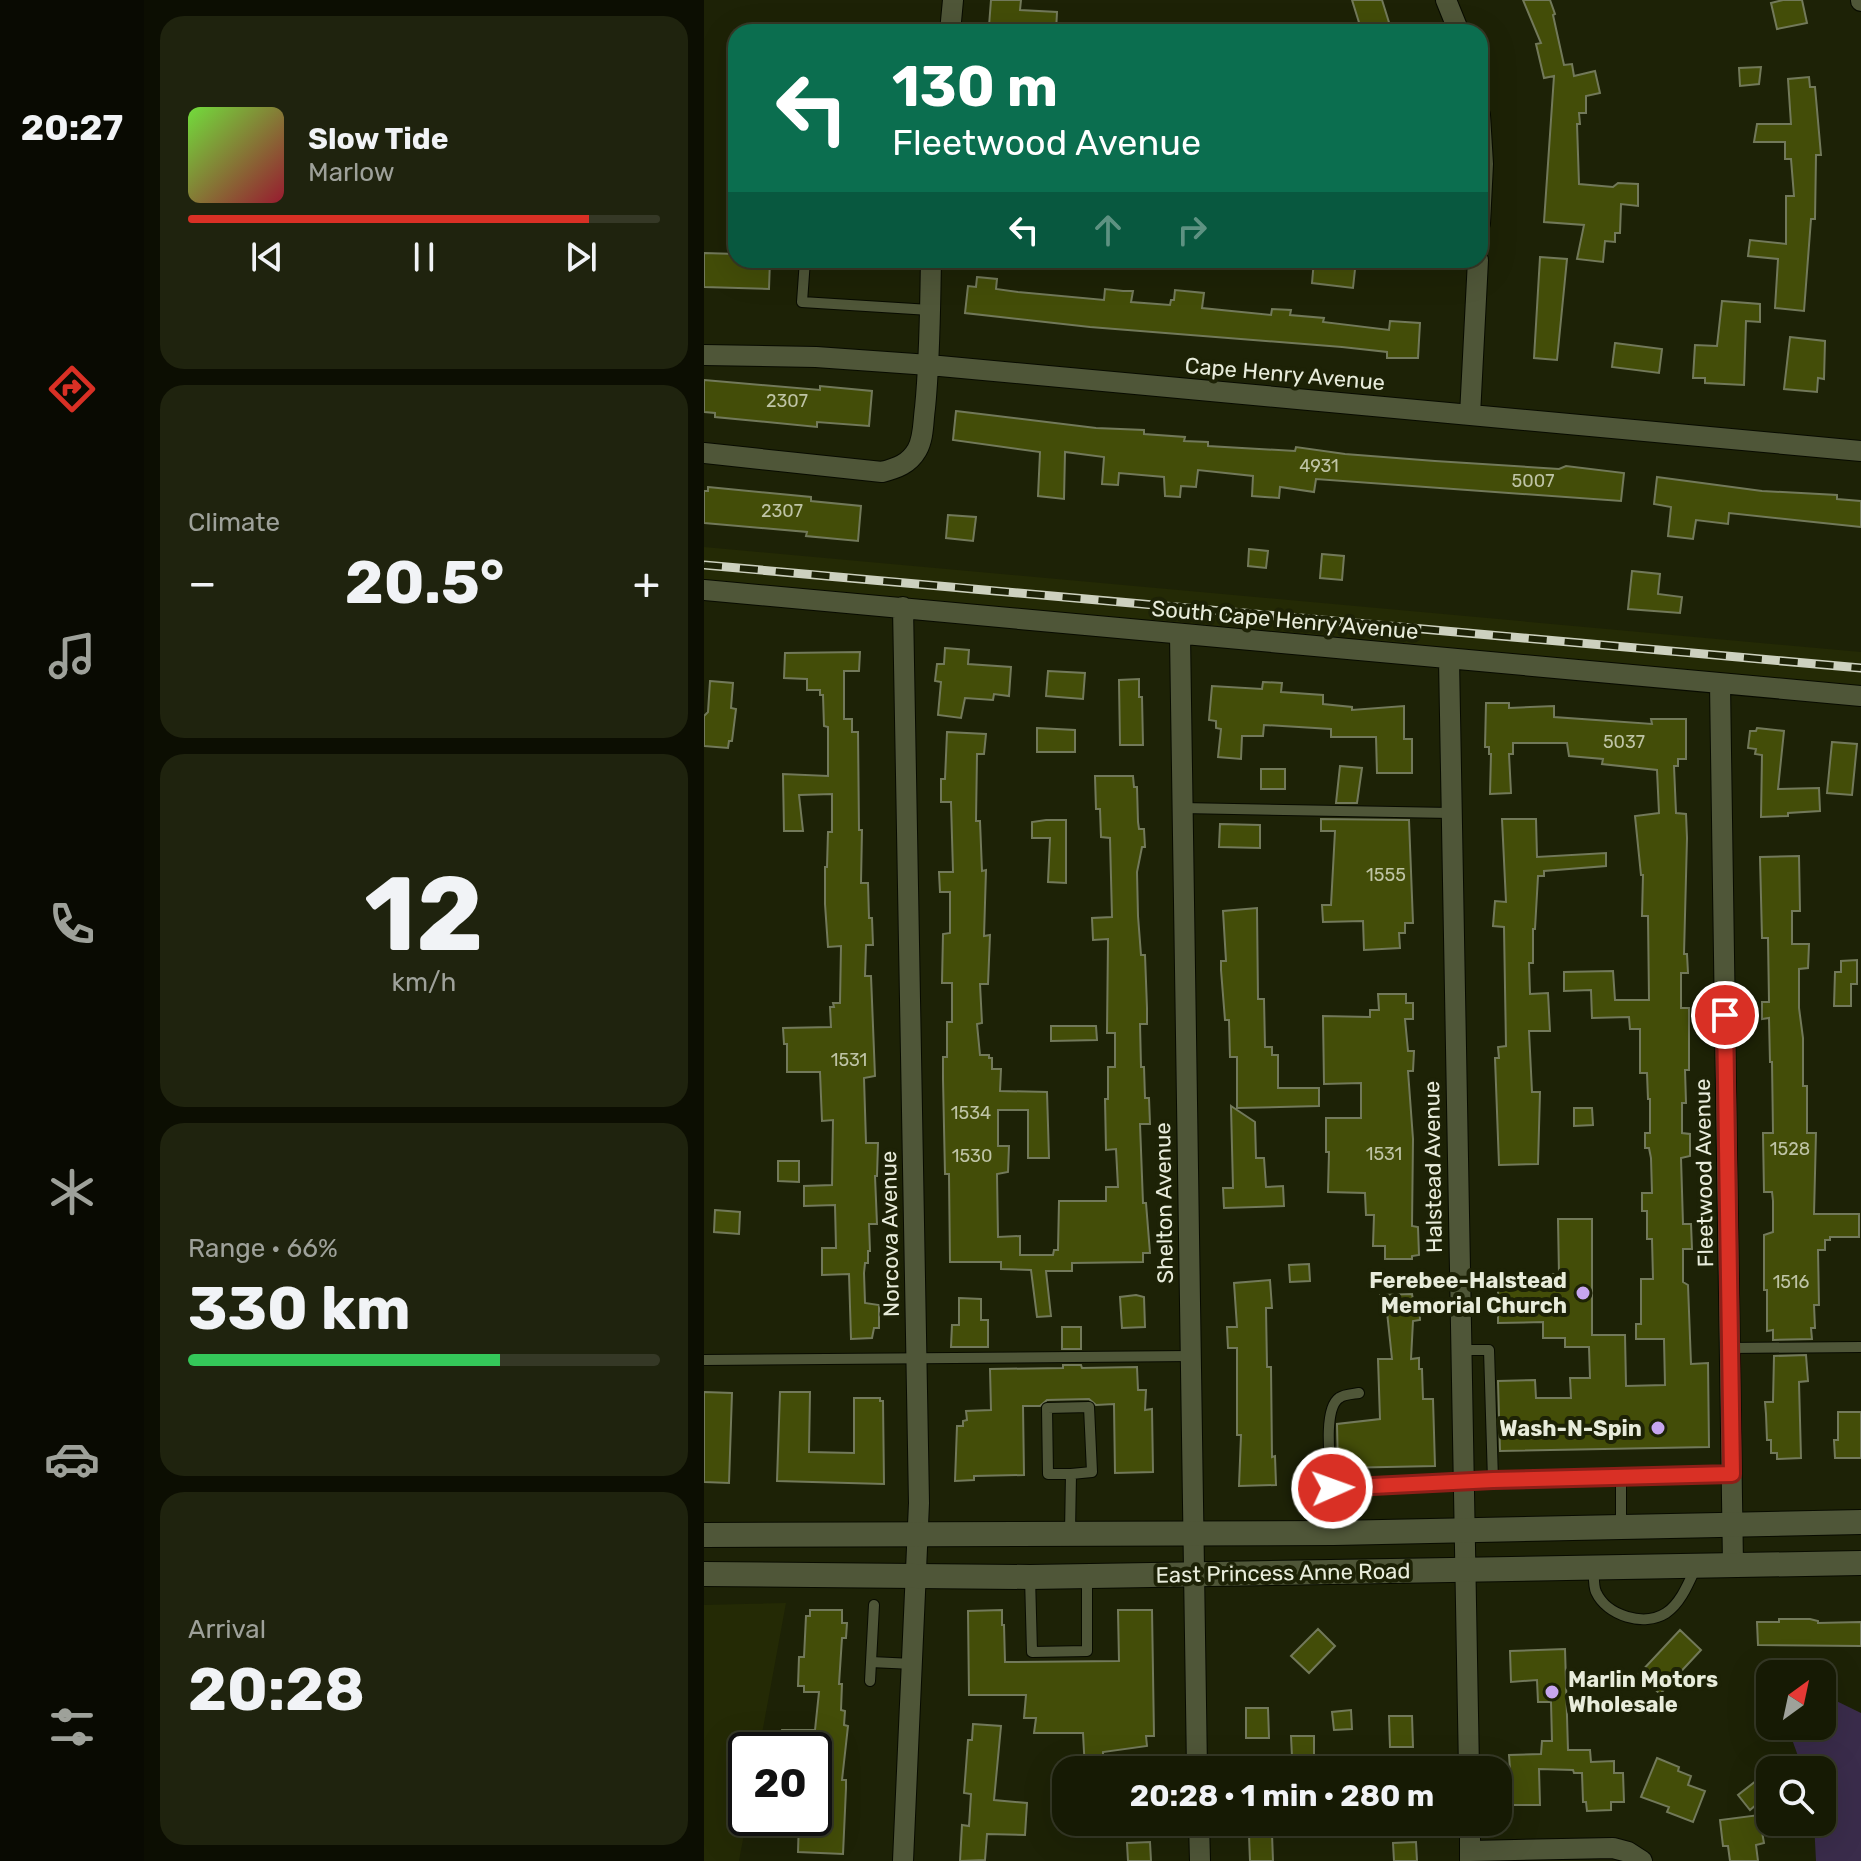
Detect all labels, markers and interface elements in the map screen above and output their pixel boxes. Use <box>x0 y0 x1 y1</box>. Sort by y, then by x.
text: 130 m <box>892 54 1058 120</box>
icon: left <box>760 56 864 160</box>
text: 20:27 <box>21 106 123 149</box>
text: Slow Tide <box>308 121 448 157</box>
text: Fleetwood Avenue <box>892 121 1201 164</box>
text: Marlow <box>308 157 395 188</box>
icon: left <box>1002 208 1046 252</box>
icon: ahead <box>1086 208 1130 252</box>
icon: right <box>1170 208 1214 252</box>
icon: previous <box>245 235 289 279</box>
icon: pause <box>402 235 446 279</box>
icon: next <box>559 235 603 279</box>
street label: Cape Henry Avenue <box>1184 352 1386 396</box>
icon: directions <box>44 361 100 417</box>
house number: 2307 <box>766 390 808 412</box>
house number: 4931 <box>1299 455 1339 477</box>
house number: 5007 <box>1512 470 1554 492</box>
house number: 2307 <box>761 500 803 522</box>
text: Climate <box>188 507 280 538</box>
text: 20.5° <box>345 547 505 618</box>
text: − <box>188 557 217 609</box>
text: + <box>633 557 660 609</box>
street label: South Cape Henry Avenue <box>1150 595 1420 645</box>
icon: music <box>44 628 100 684</box>
house number: 5037 <box>1603 731 1645 753</box>
text: 12 <box>364 853 484 976</box>
house number: 1555 <box>1366 864 1406 886</box>
icon: phone <box>44 896 100 952</box>
text: km/h <box>392 967 456 998</box>
pin <box>1691 981 1759 1049</box>
icon: arrive <box>1703 993 1747 1037</box>
house number: 1531 <box>831 1049 867 1071</box>
street label: Fleetwood Avenue <box>1689 1078 1719 1268</box>
street label: Halstead Avenue <box>1418 1081 1448 1253</box>
house number: 1534 <box>951 1102 991 1124</box>
street label: Shelton Avenue <box>1149 1122 1179 1284</box>
house number: 1528 <box>1770 1138 1810 1160</box>
house number: 1531 <box>1366 1143 1402 1165</box>
house number: 1530 <box>952 1145 992 1167</box>
street label: Norcova Avenue <box>875 1151 905 1317</box>
icon: climate <box>44 1164 100 1220</box>
text: Range · 66% <box>188 1233 338 1264</box>
place label: Ferebee-Halstead Memorial Church <box>1369 1267 1567 1319</box>
house number: 1516 <box>1773 1271 1809 1293</box>
text: 330 km <box>188 1273 411 1344</box>
marker: Ferebee-Halstead Memorial Church <box>1574 1284 1592 1302</box>
place label: Wash-N-Spin <box>1499 1415 1642 1442</box>
marker: Wash-N-Spin <box>1649 1419 1667 1437</box>
icon: car <box>44 1431 100 1487</box>
position arrow <box>1290 1446 1374 1530</box>
street label: East Princess Anne Road <box>1155 1557 1411 1589</box>
text: Arrival <box>188 1614 266 1645</box>
text: 20:28 <box>188 1654 365 1725</box>
north arrow <box>1756 1660 1836 1740</box>
map controls <box>1756 1660 1836 1836</box>
place label: Marlin Motors Wholesale <box>1568 1666 1718 1718</box>
marker: Marlin Motors Wholesale <box>1543 1683 1561 1701</box>
icon: filters <box>44 1699 100 1755</box>
speed limit sign: 20 <box>728 1732 832 1836</box>
button: search <box>1756 1756 1836 1836</box>
text: 20:28 · 1 min · 280 m <box>1130 1778 1434 1814</box>

